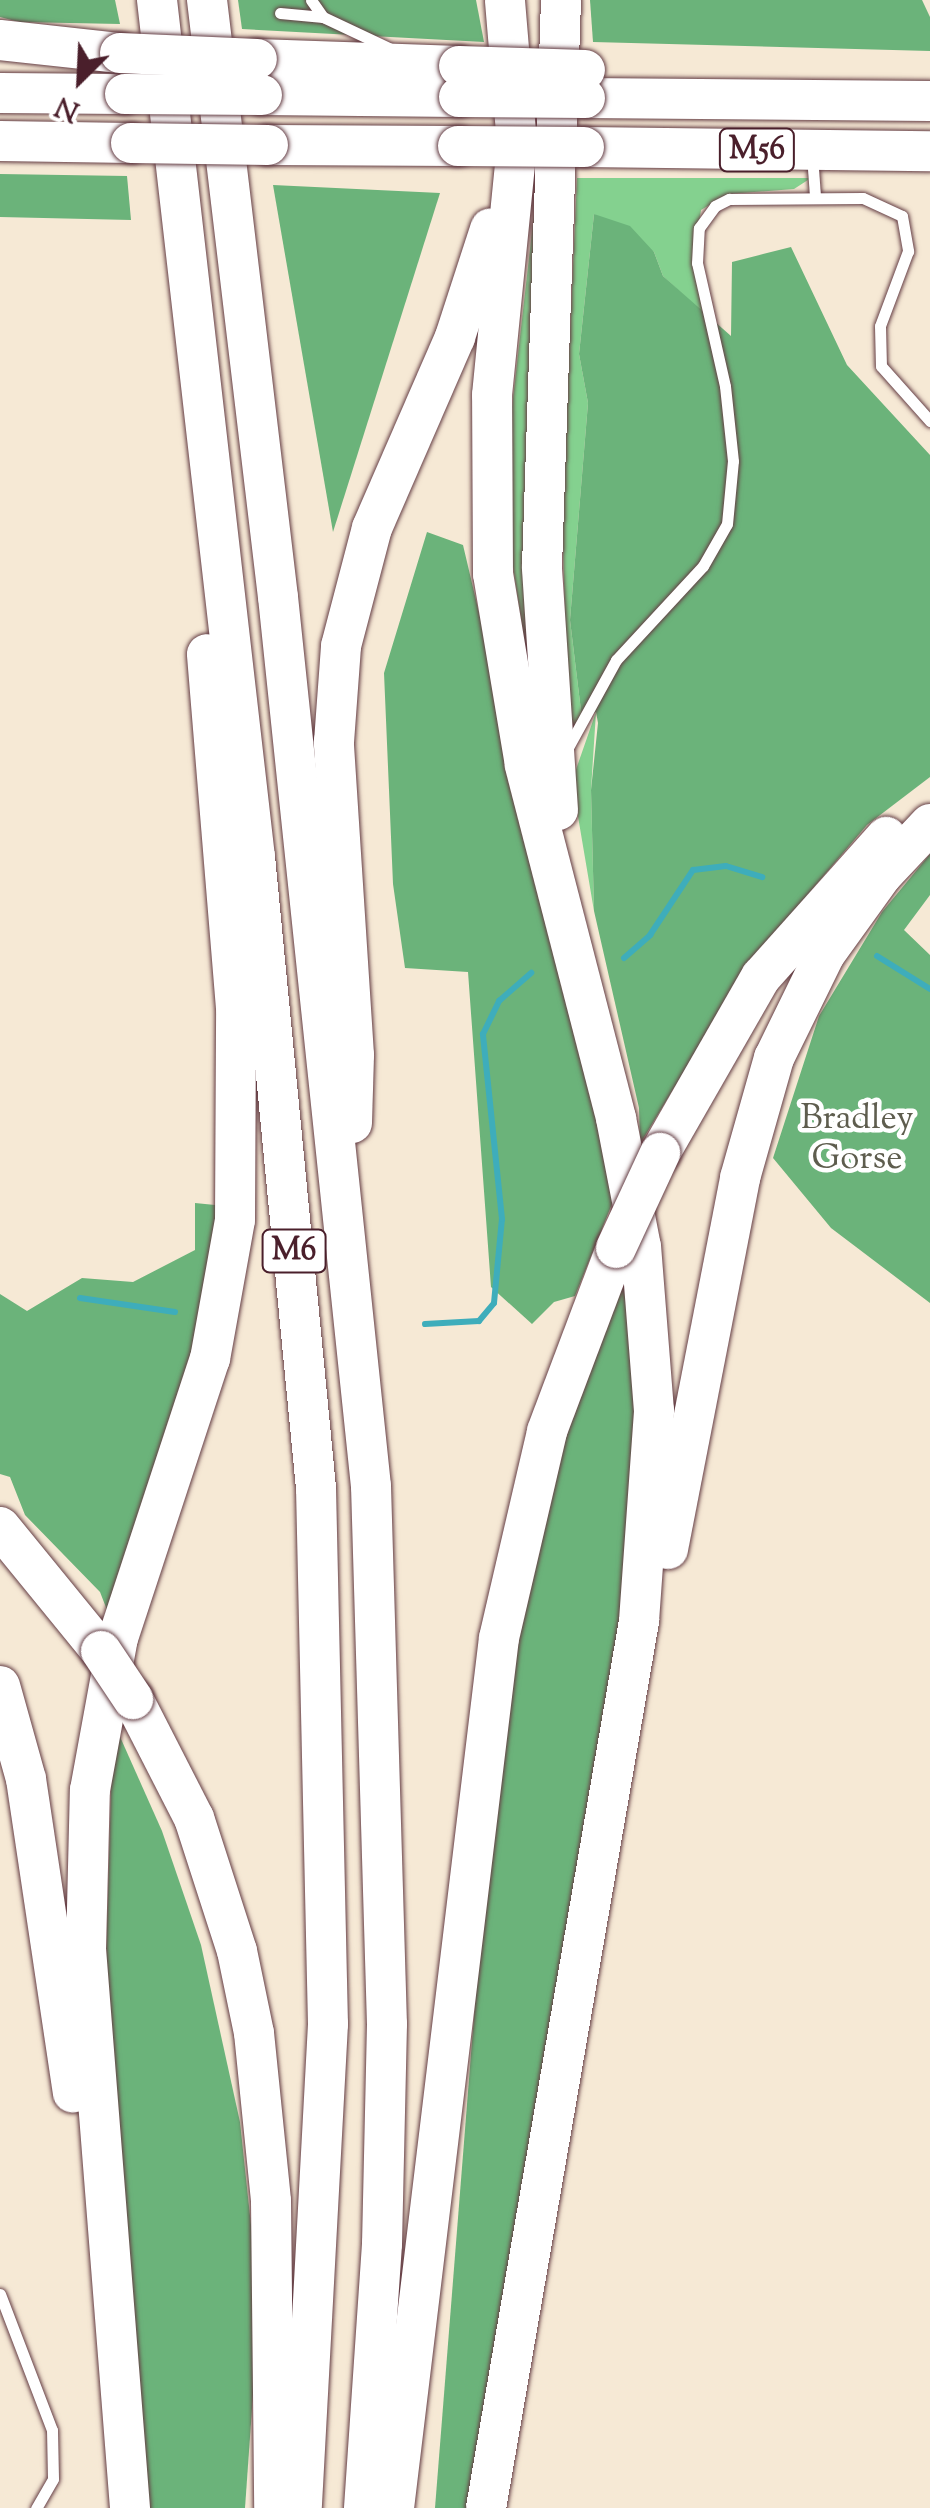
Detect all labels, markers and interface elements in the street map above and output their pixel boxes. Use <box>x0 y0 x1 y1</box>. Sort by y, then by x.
north arrow <box>30 30 130 130</box>
text: N <box>49 85 86 130</box>
road number: M56 <box>717 123 797 177</box>
park label: Bradley Gorse <box>800 1099 914 1181</box>
road number: M6 <box>262 1224 326 1278</box>

